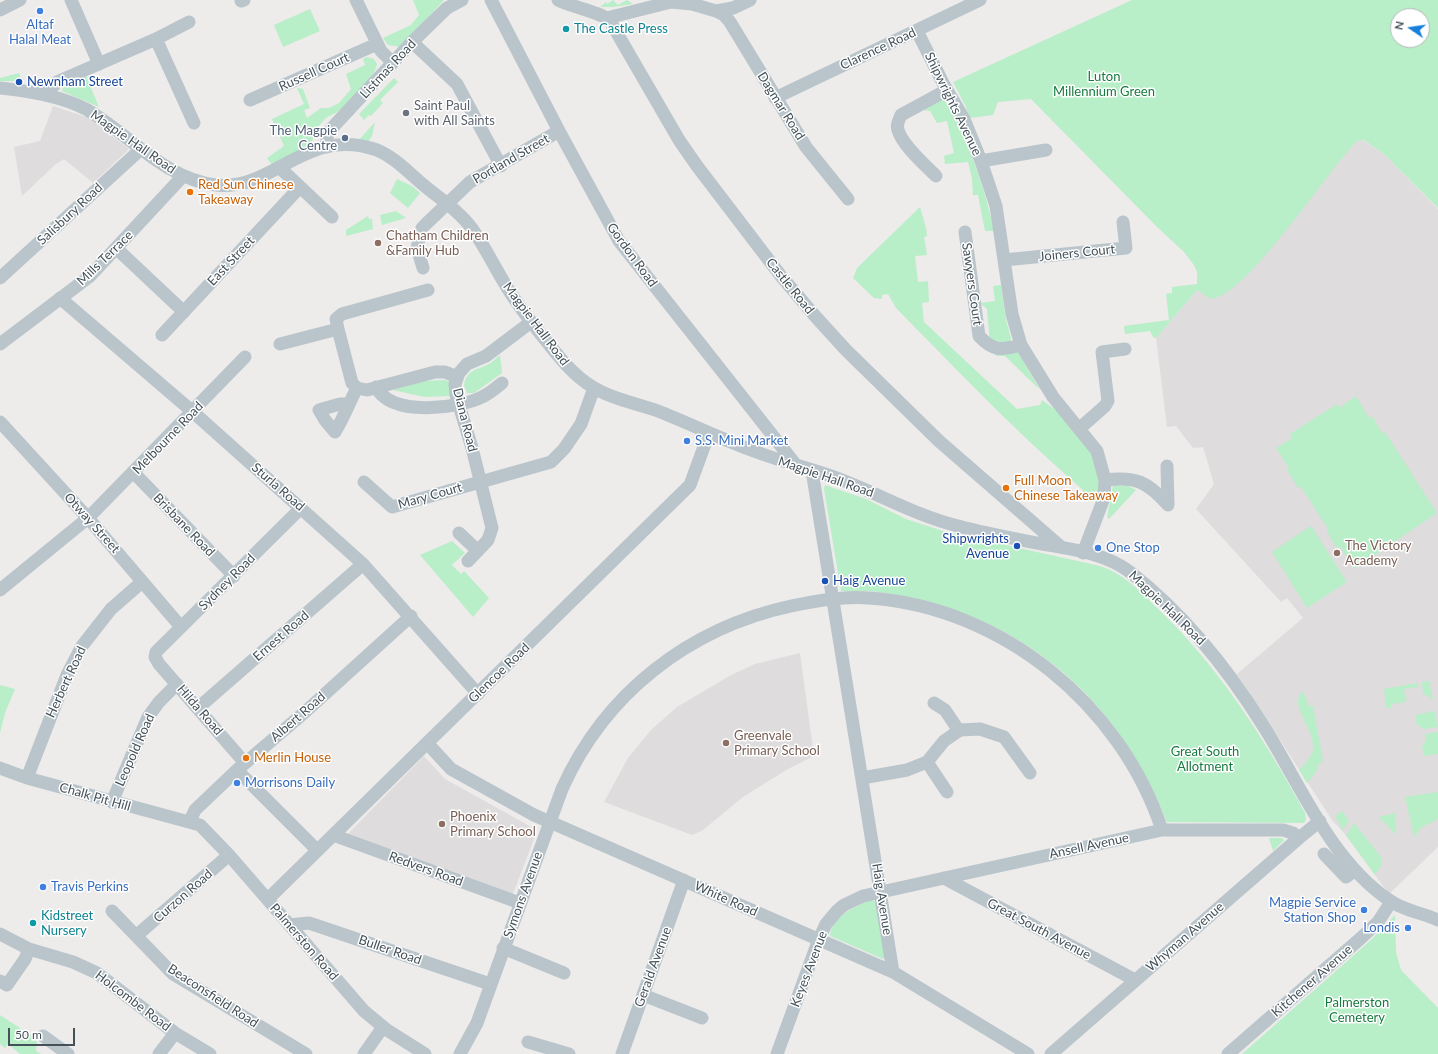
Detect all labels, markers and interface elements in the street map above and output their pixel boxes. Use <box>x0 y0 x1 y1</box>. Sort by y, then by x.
marker: Altaf Halal Meat <box>35 6 45 16</box>
north arrow <box>1390 8 1430 48</box>
place label: Altaf Halal Meat <box>9 17 71 48</box>
text: N <box>1392 20 1406 31</box>
place label: The Castle Press <box>574 21 668 37</box>
marker: The Castle Press <box>561 24 571 34</box>
street label: Clarence Road <box>838 25 918 73</box>
street label: Listmas Road <box>357 36 419 102</box>
street label: Russell Court <box>276 50 352 94</box>
street label: Shipwrights Avenue <box>921 50 985 158</box>
street label: Dagmar Road <box>754 69 808 143</box>
park label: Luton Millennium Green <box>1053 69 1155 100</box>
place label: Newnham Street <box>27 74 123 90</box>
marker: Newnham Street <box>14 77 24 87</box>
place label: Saint Paul with All Saints <box>414 98 495 129</box>
street label: Magpie Hall Road <box>87 107 179 177</box>
marker: Saint Paul with All Saints <box>401 108 411 118</box>
place label: The Magpie Centre <box>270 123 337 154</box>
street label: Portland Street <box>470 131 552 187</box>
marker: The Magpie Centre <box>340 133 350 143</box>
place label: Red Sun Chinese Takeaway <box>198 177 294 208</box>
street label: Salisbury Road <box>34 180 106 248</box>
marker: Red Sun Chinese Takeaway <box>185 187 195 197</box>
street label: Gordon Road <box>604 220 660 290</box>
street label: Mills Terrace <box>74 227 136 289</box>
place label: Chatham Children &Family Hub <box>386 228 489 259</box>
street label: East Street <box>204 233 258 289</box>
marker: Chatham Children &Family Hub <box>373 238 383 248</box>
street label: Joiners Court <box>1038 241 1116 265</box>
street label: Sawyers Court <box>958 242 986 326</box>
street label: Castle Road <box>763 255 817 317</box>
street label: Magpie Hall Road <box>500 279 572 369</box>
street label: Diana Road <box>450 386 480 454</box>
street label: Melbourne Road <box>129 399 207 477</box>
place label: S.S. Mini Market <box>695 433 788 449</box>
marker: S.S. Mini Market <box>682 436 692 446</box>
street label: Magpie Hall Road <box>776 453 876 501</box>
street label: Sturla Road <box>248 460 308 514</box>
place label: Full Moon Chinese Takeaway <box>1014 473 1118 504</box>
street label: Mary Court <box>396 479 464 513</box>
marker: Full Moon Chinese Takeaway <box>1001 483 1011 493</box>
street label: Otway Street <box>61 490 123 556</box>
street label: Brisbane Road <box>150 490 218 560</box>
place label: Shipwrights Avenue <box>942 531 1009 562</box>
place label: The Victory Academy <box>1345 538 1412 569</box>
place label: One Stop <box>1106 540 1160 556</box>
marker: Shipwrights Avenue <box>1012 541 1022 551</box>
marker: One Stop <box>1093 543 1103 553</box>
marker: The Victory Academy <box>1332 548 1342 558</box>
street label: Sydney Road <box>196 551 258 613</box>
street label: Magpie Hall Road <box>1126 568 1208 648</box>
place label: Haig Avenue <box>833 573 905 589</box>
marker: Haig Avenue <box>820 576 830 586</box>
street label: Ernest Road <box>250 608 312 664</box>
street label: Glencoe Road <box>465 640 533 706</box>
street label: Herbert Road <box>43 644 89 720</box>
street label: Hilda Road <box>174 682 226 738</box>
street label: Albert Road <box>267 689 329 745</box>
street label: Leopold Road <box>112 711 158 789</box>
place label: Greenvale Primary School <box>734 728 820 759</box>
marker: Greenvale Primary School <box>721 738 731 748</box>
park label: Great South Allotment <box>1171 744 1239 775</box>
place label: Merlin House <box>254 750 331 766</box>
marker: Merlin House <box>241 753 251 763</box>
place label: Morrisons Daily <box>245 775 335 791</box>
marker: Morrisons Daily <box>232 778 242 788</box>
street label: Chalk Pit Hill <box>58 779 132 815</box>
place label: Phoenix Primary School <box>450 809 536 840</box>
marker: Phoenix Primary School <box>437 819 447 829</box>
street label: Ansell Avenue <box>1048 830 1130 862</box>
street label: Redvers Road <box>387 848 465 890</box>
street label: Symons Avenue <box>500 850 546 940</box>
street label: Haig Avenue <box>869 862 895 936</box>
street label: Curzon Road <box>150 866 216 926</box>
street label: White Road <box>692 878 760 920</box>
place label: Travis Perkins <box>51 879 129 895</box>
marker: Travis Perkins <box>38 882 48 892</box>
street label: Great South Avenue <box>985 895 1093 963</box>
place label: Magpie Service Station Shop <box>1269 895 1356 926</box>
street label: Whyman Avenue <box>1143 899 1227 975</box>
street label: Palmerston Road <box>266 900 342 984</box>
marker: Magpie Service Station Shop <box>1359 905 1369 915</box>
place label: Kidstreet Nursery <box>41 908 93 939</box>
marker: Kidstreet Nursery <box>28 918 38 928</box>
place label: Londis <box>1363 920 1400 936</box>
marker: Londis <box>1403 923 1413 933</box>
street label: Gerald Avenue <box>631 925 675 1009</box>
street label: Keyes Avenue <box>787 929 831 1009</box>
street label: Buller Road <box>357 932 423 968</box>
street label: Kitchener Avenue <box>1268 942 1356 1020</box>
street label: Beaconsfield Road <box>165 961 261 1031</box>
street label: Holcombe Road <box>92 968 174 1034</box>
park label: Palmerston Cemetery <box>1325 995 1389 1026</box>
scale bar <box>10 1020 77 1046</box>
text: 50 m <box>15 1027 42 1042</box>

